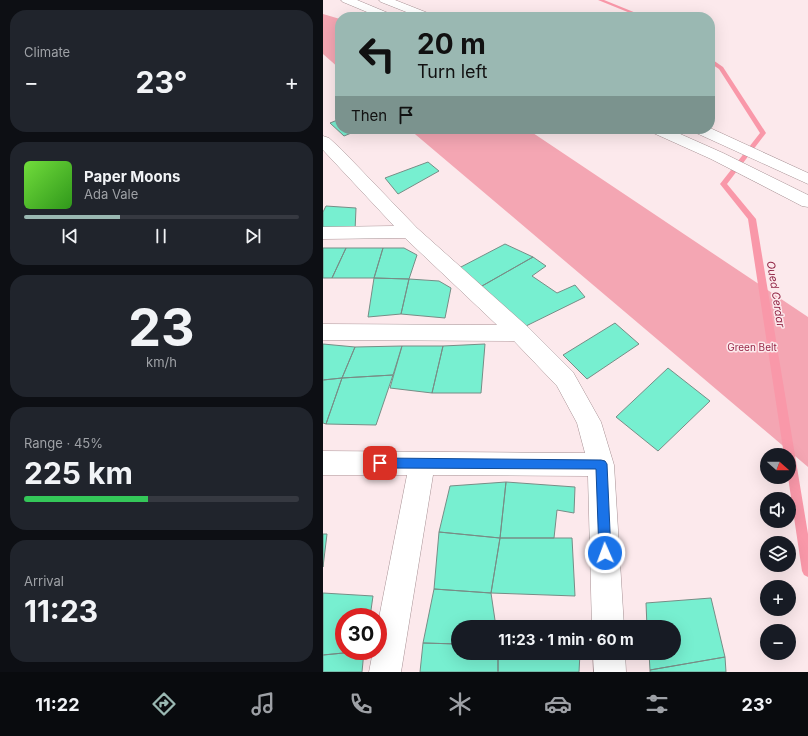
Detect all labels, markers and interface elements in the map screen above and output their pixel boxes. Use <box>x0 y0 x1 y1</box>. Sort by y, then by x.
text: 20 m <box>417 27 486 61</box>
icon: left <box>351 28 403 80</box>
text: Climate <box>24 44 70 60</box>
text: Turn left <box>417 61 487 82</box>
text: 23° <box>136 64 187 100</box>
text: − <box>24 69 39 95</box>
text: + <box>284 69 299 95</box>
icon: arrive <box>395 104 417 126</box>
text: Then <box>351 106 387 125</box>
text: Paper Moons <box>84 167 180 186</box>
text: Ada Vale <box>84 186 138 202</box>
icon: previous <box>59 225 81 247</box>
icon: pause <box>150 225 172 247</box>
icon: next <box>242 225 264 247</box>
water label: Oued Cerdar <box>764 260 788 329</box>
text: 23 <box>128 296 195 359</box>
park label: Green Belt <box>727 341 778 353</box>
text: km/h <box>146 354 177 370</box>
text: Range · 45% <box>24 435 103 451</box>
pin <box>363 446 397 480</box>
north arrow <box>760 448 796 484</box>
map controls <box>760 448 796 660</box>
icon: arrive <box>369 452 391 474</box>
text: 225 km <box>24 455 133 491</box>
button: sound <box>760 492 796 528</box>
position arrow <box>584 532 626 574</box>
button: layers <box>760 536 796 572</box>
text: Arrival <box>24 573 64 589</box>
button: + <box>760 580 796 616</box>
text: 11:23 <box>24 593 98 629</box>
speed limit sign: 30 <box>335 608 387 660</box>
button: − <box>760 624 796 660</box>
text: 11:23 · 1 min · 60 m <box>498 630 634 649</box>
icon: directions <box>150 690 178 718</box>
icon: music <box>249 690 277 718</box>
icon: phone <box>347 690 375 718</box>
icon: climate <box>446 690 474 718</box>
icon: car <box>544 690 572 718</box>
icon: filters <box>643 690 671 718</box>
text: 11:22 <box>35 694 80 715</box>
text: 23° <box>742 694 773 715</box>

